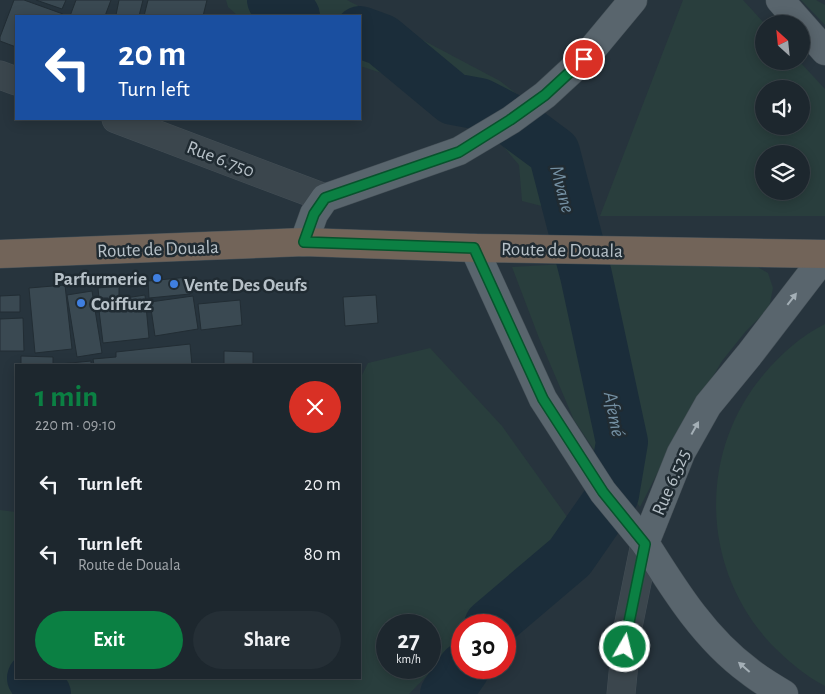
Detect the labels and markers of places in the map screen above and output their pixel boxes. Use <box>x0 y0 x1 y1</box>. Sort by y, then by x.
pin <box>563 38 605 80</box>
place label: Parfurmerie <box>54 270 147 289</box>
marker: Parfurmerie <box>151 272 163 284</box>
place label: Vente Des Oeufs <box>184 276 307 295</box>
marker: Vente Des Oeufs <box>168 278 180 290</box>
place label: Coiffurz <box>91 295 152 314</box>
marker: Coiffurz <box>75 297 87 309</box>

